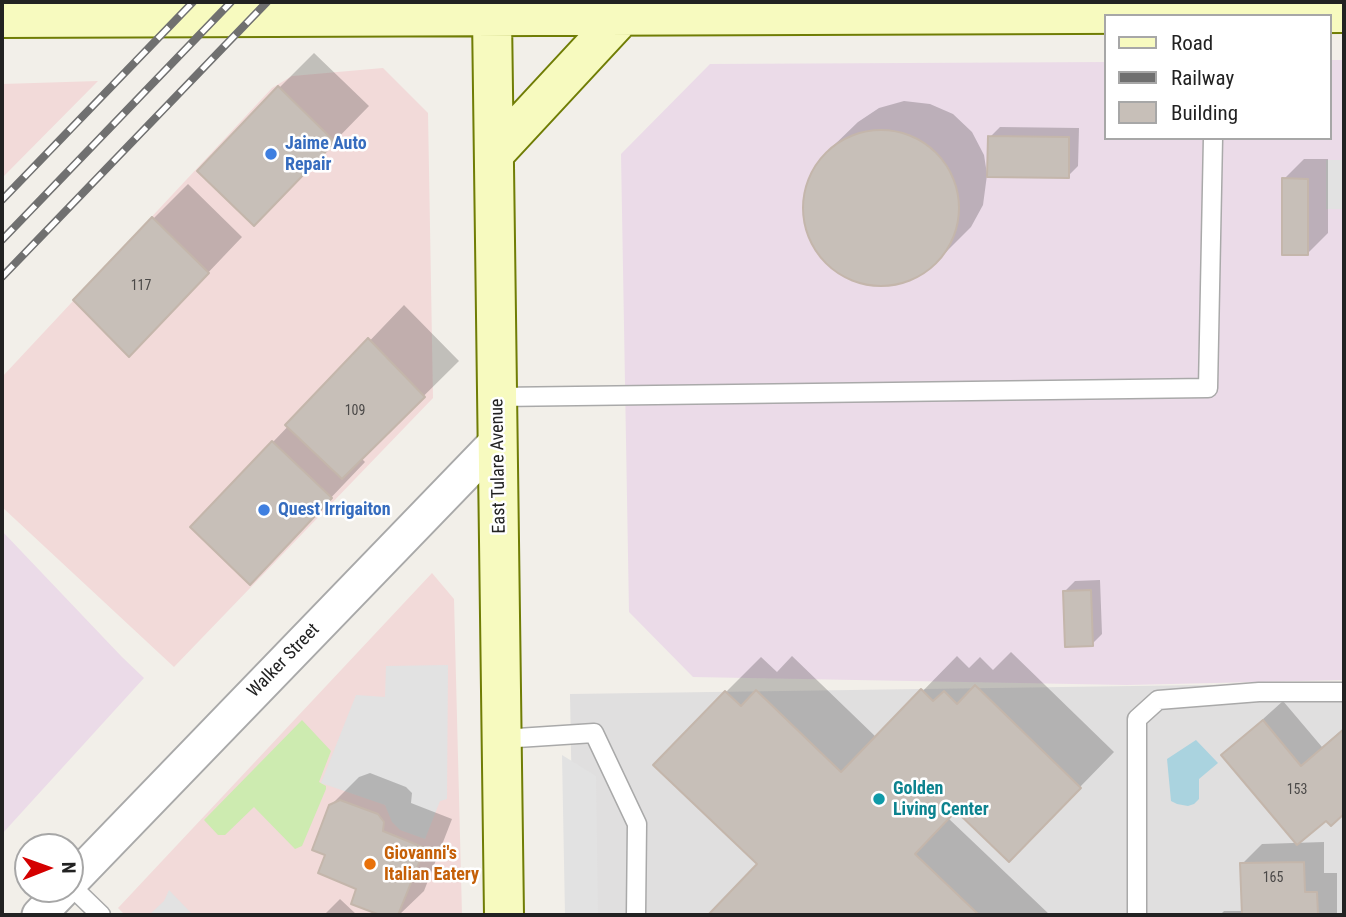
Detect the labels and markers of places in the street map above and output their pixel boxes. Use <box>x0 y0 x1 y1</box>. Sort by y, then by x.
place label: Jaime Auto Repair <box>285 133 367 176</box>
marker: Jaime Auto Repair <box>263 146 279 162</box>
place label: Quest Irrigaiton <box>278 499 391 521</box>
marker: Quest Irrigaiton <box>256 502 272 518</box>
place label: Golden Living Center <box>893 778 989 820</box>
marker: Golden Living Center <box>871 791 887 807</box>
place label: Giovanni's Italian Eatery <box>384 843 479 886</box>
marker: Giovanni's Italian Eatery <box>362 856 378 872</box>

